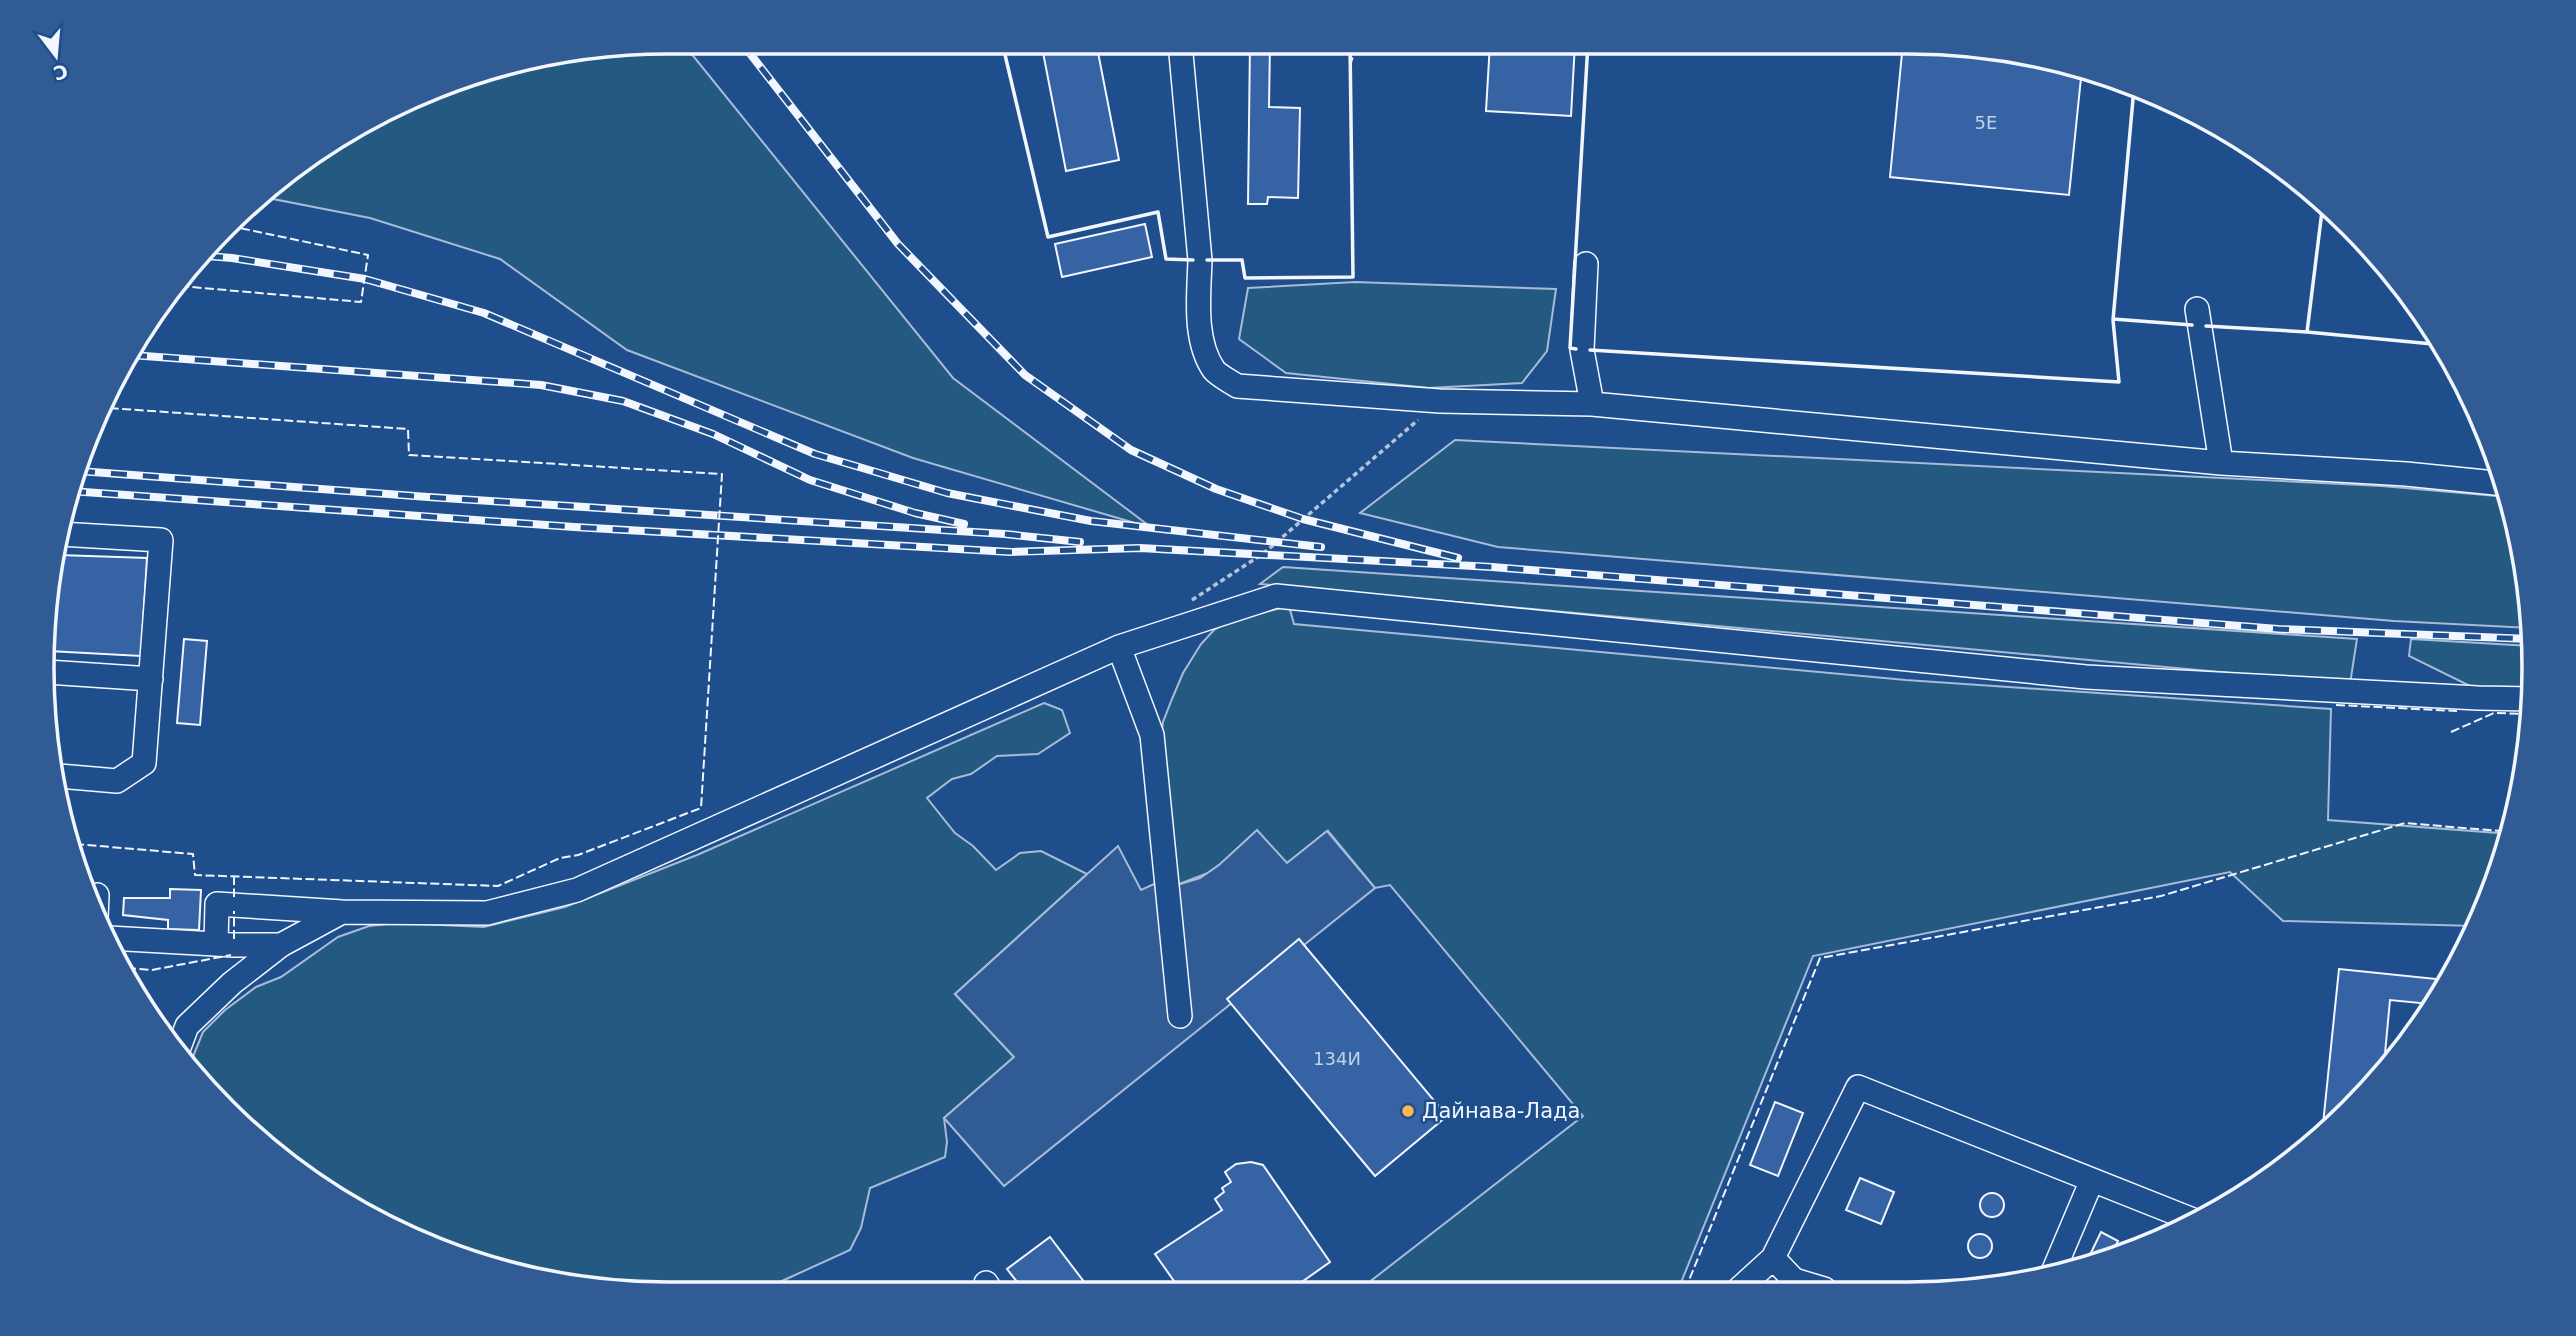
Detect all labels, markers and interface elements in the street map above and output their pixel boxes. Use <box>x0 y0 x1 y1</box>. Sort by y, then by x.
north arrow <box>21 21 91 91</box>
text: С <box>51 60 70 85</box>
house number: 5Е <box>1975 112 1997 133</box>
house number: 134И <box>1313 1048 1361 1069</box>
place label: Дайнава-Лада <box>1422 1099 1580 1123</box>
marker: Дайнава-Лада <box>1400 1103 1416 1119</box>

